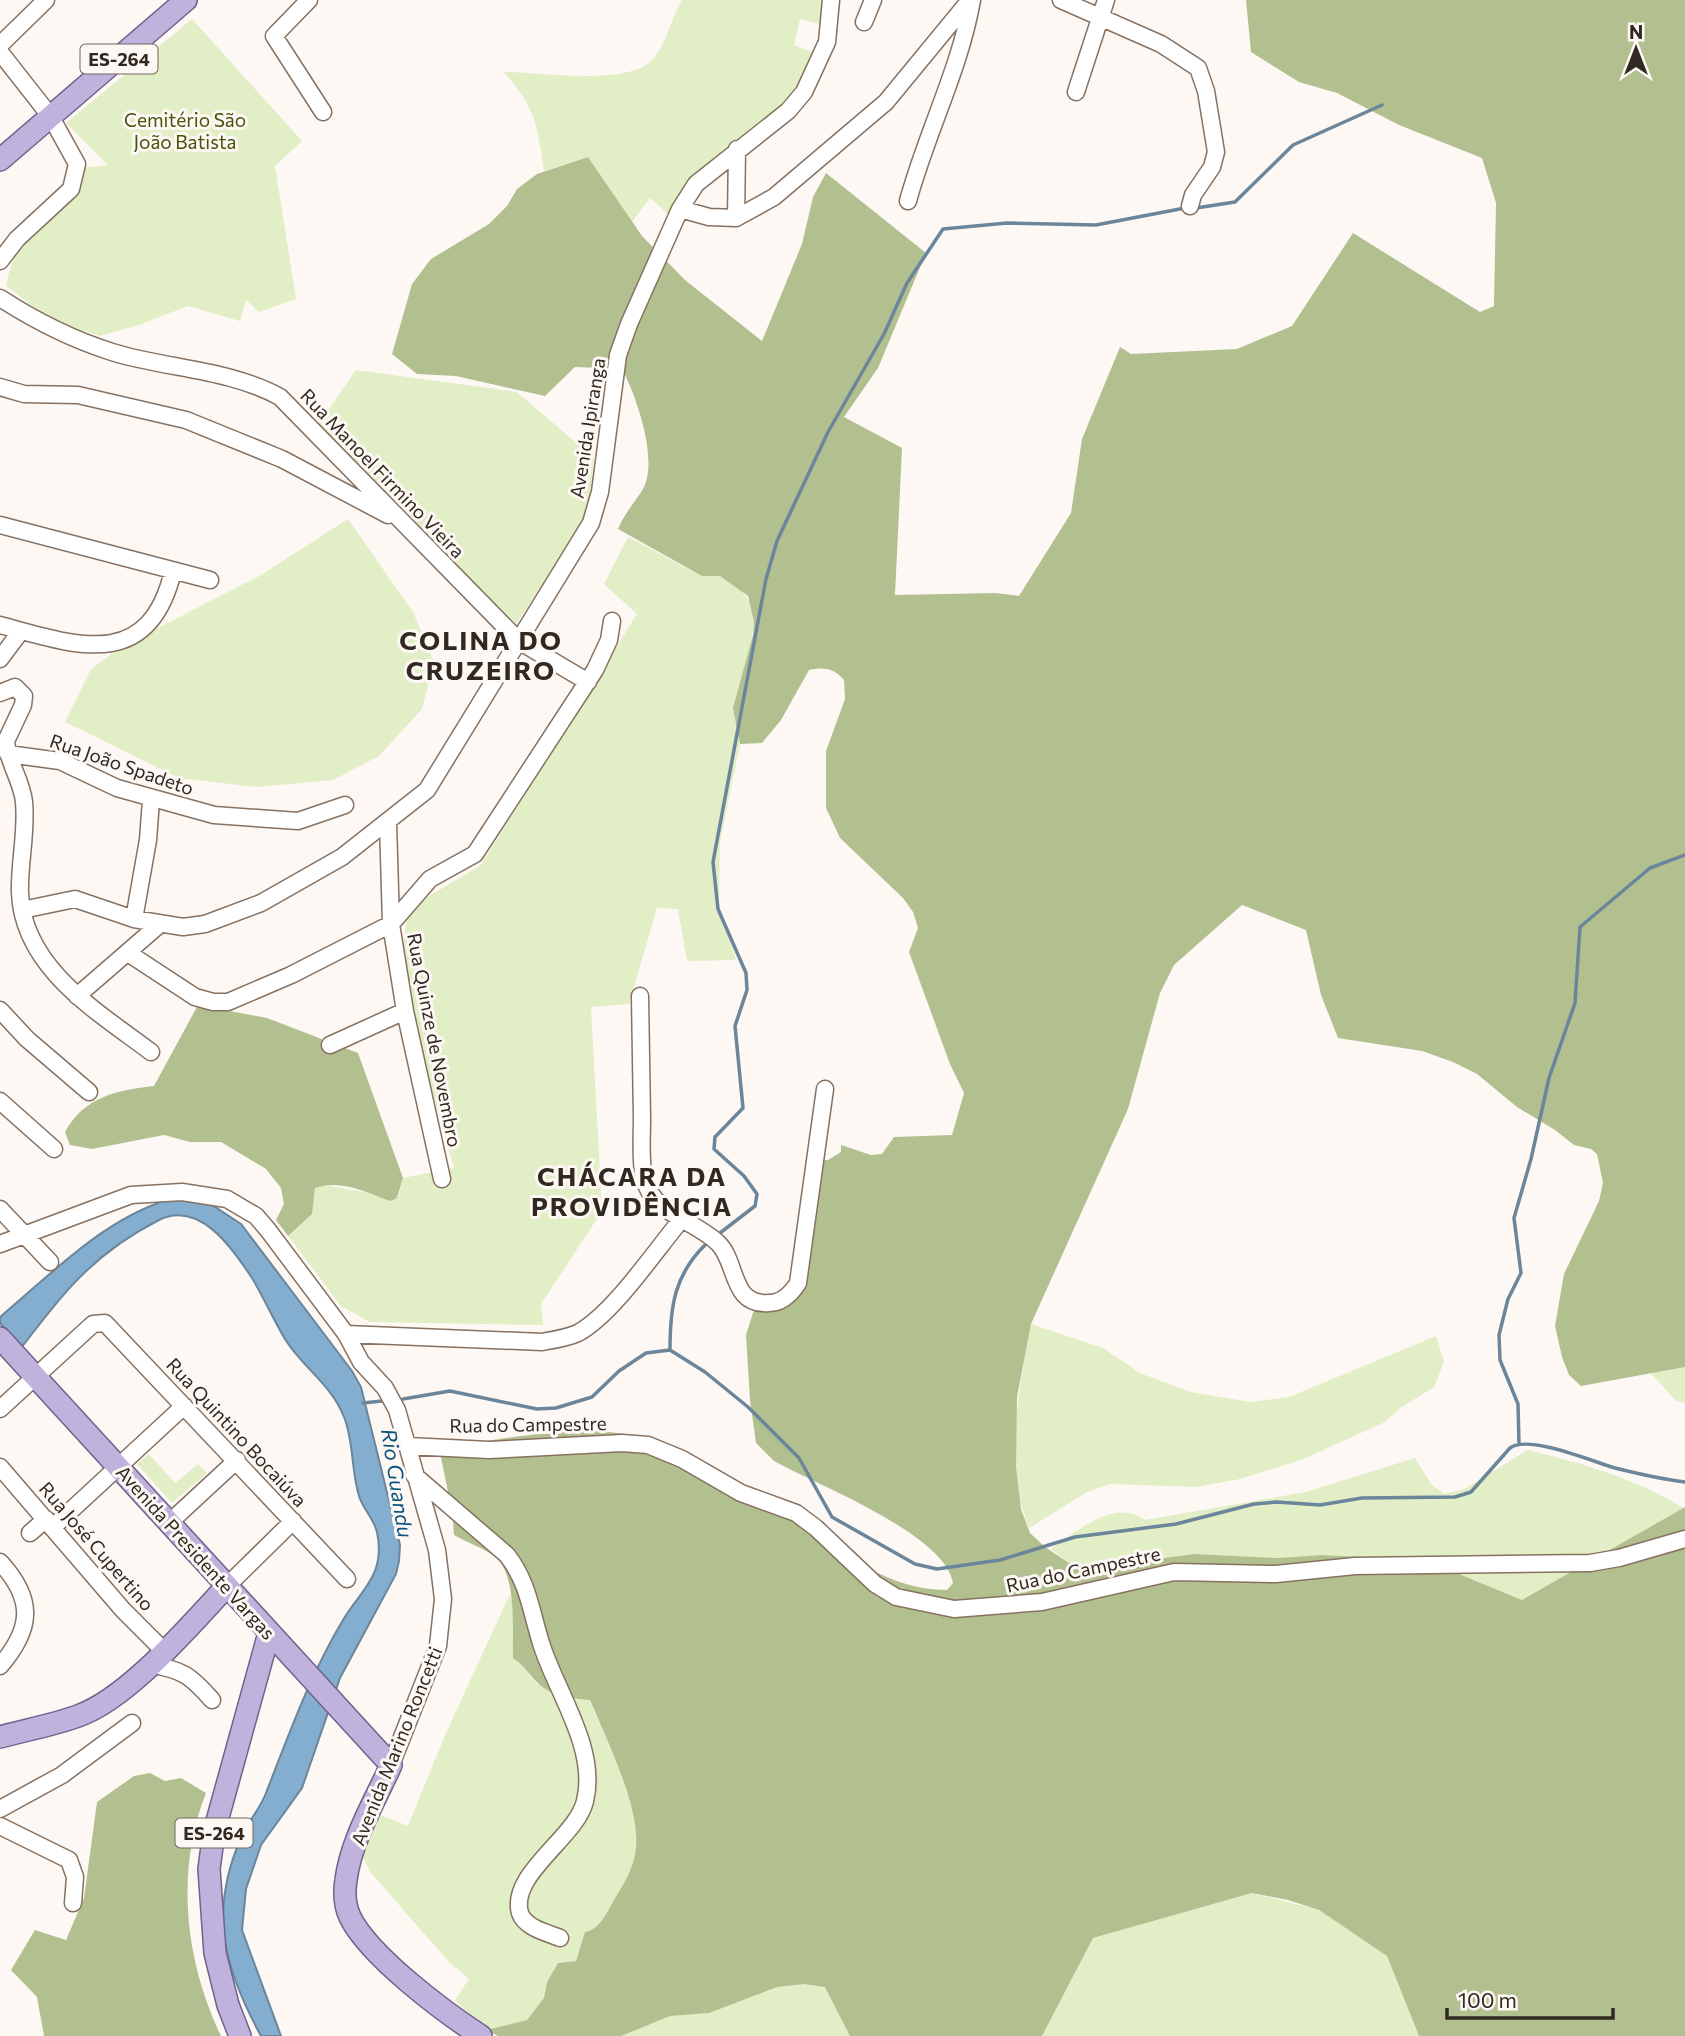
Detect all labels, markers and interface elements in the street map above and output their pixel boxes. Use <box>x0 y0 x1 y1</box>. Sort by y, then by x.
north arrow <box>1601 14 1671 84</box>
text: N <box>1629 20 1643 43</box>
road number: ES-264 <box>80 44 158 74</box>
park label: Cemitério São João Batista <box>124 108 246 153</box>
street label: Avenida Ipiranga <box>565 356 609 500</box>
street label: Rua Manoel Firmino Vieira <box>296 384 470 562</box>
district label: COLINA DO CRUZEIRO <box>399 624 563 685</box>
street label: Rua João Spadeto <box>47 729 197 799</box>
street label: Rua Quinze de Novembro <box>403 931 467 1149</box>
district label: CHÁCARA DA PROVIDÊNCIA <box>531 1160 733 1221</box>
street label: Rua Quintino Bocaiúva <box>162 1353 312 1511</box>
street label: Rua do Campestre <box>449 1411 607 1437</box>
water label: Rio Guandu <box>377 1427 419 1540</box>
street label: Avenida Presidente Vargas <box>112 1460 280 1644</box>
street label: Rua José Cupertino <box>35 1477 159 1615</box>
street label: Rua do Campestre <box>1004 1541 1162 1597</box>
street label: Avenida Marino Roncetti <box>346 1643 446 1849</box>
road number: ES-264 <box>176 1818 252 1847</box>
scale bar <box>1447 1976 1613 2020</box>
text: 100 m <box>1458 1987 1517 2012</box>

